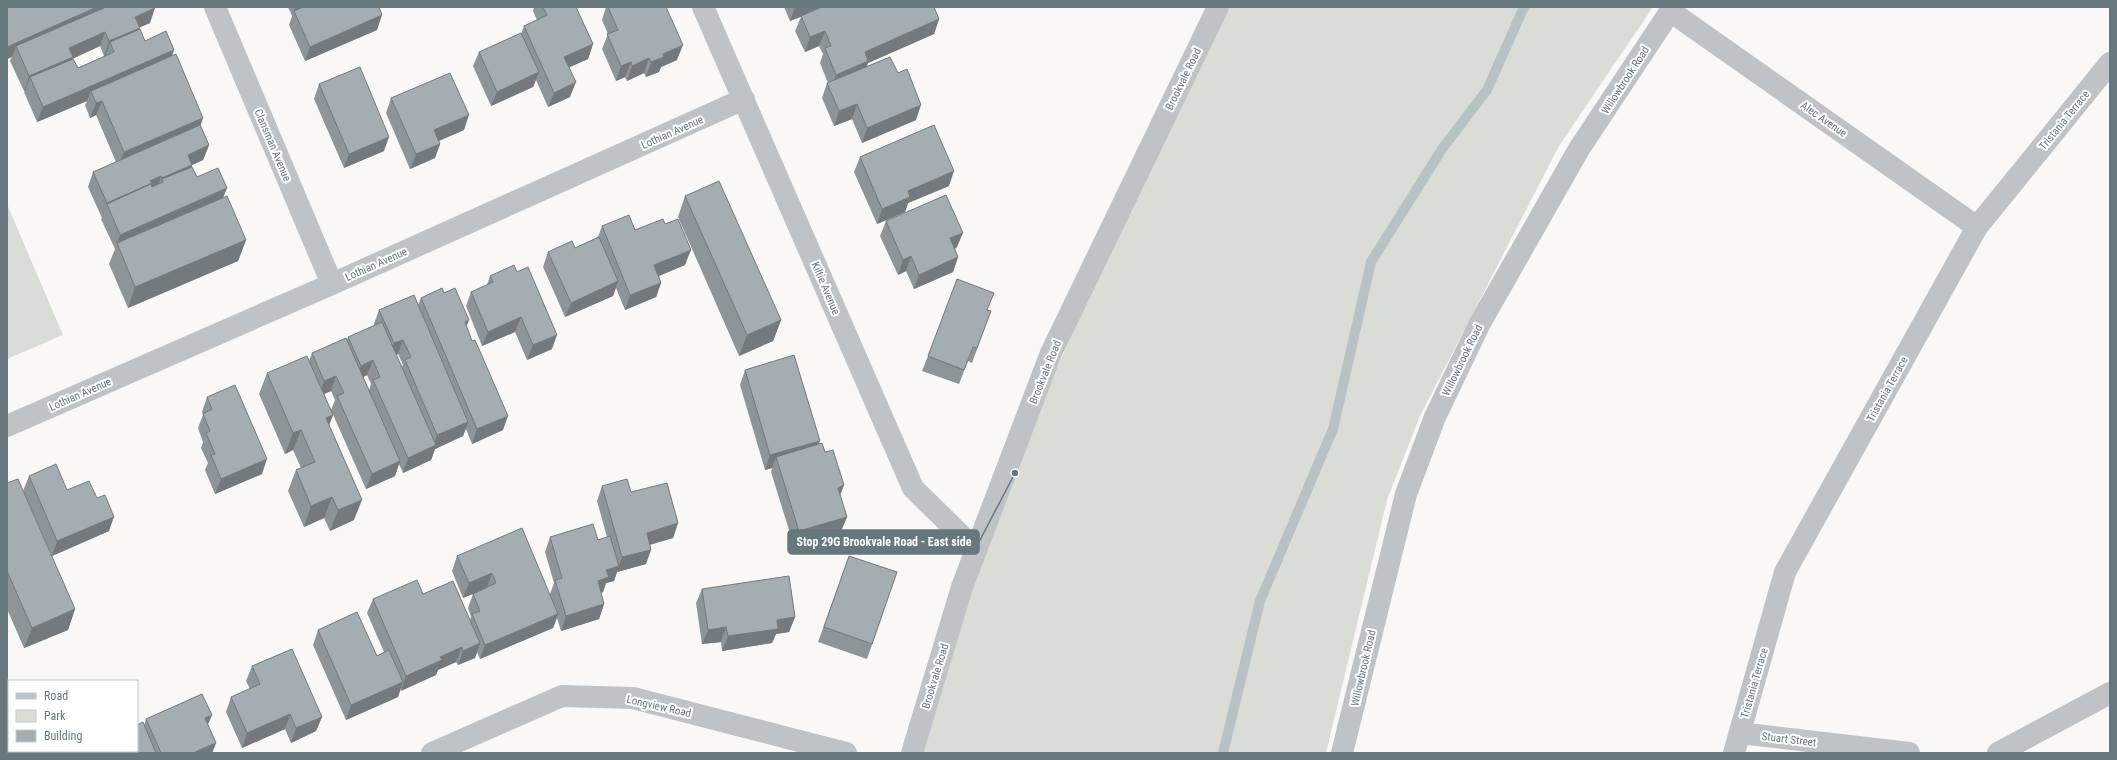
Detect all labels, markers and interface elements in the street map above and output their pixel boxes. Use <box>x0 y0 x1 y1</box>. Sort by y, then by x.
street label: Willowbrook Road <box>1599 44 1652 116</box>
street label: Brookvale Road <box>1163 46 1204 112</box>
street label: Tristania Terrace <box>2037 88 2092 153</box>
street label: Alec Avenue <box>1798 99 1849 140</box>
street label: Clansman Avenue <box>251 107 294 183</box>
street label: Lothian Avenue <box>639 113 705 152</box>
street label: Lothian Avenue <box>343 245 409 284</box>
street label: Kiltie Avenue <box>809 260 843 317</box>
street label: Willowbrook Road <box>1440 322 1485 398</box>
street label: Brookvale Road <box>1027 338 1064 406</box>
street label: Tristania Terrace <box>1864 354 1911 424</box>
street label: Lothian Avenue <box>47 375 113 414</box>
callout: Stop 29G Brookvale Road - East side <box>788 530 979 554</box>
text: Stop 29G Brookvale Road - East side <box>797 535 972 549</box>
street label: Willowbrook Road <box>1348 629 1379 708</box>
street label: Brookvale Road <box>919 642 952 710</box>
street label: Tristania Terrace <box>1738 646 1771 720</box>
legend <box>8 680 138 752</box>
text: Road <box>44 689 68 703</box>
street label: Longview Road <box>625 693 692 720</box>
text: Park <box>44 709 66 723</box>
text: Building <box>44 729 82 743</box>
street label: Stuart Street <box>1761 730 1817 749</box>

